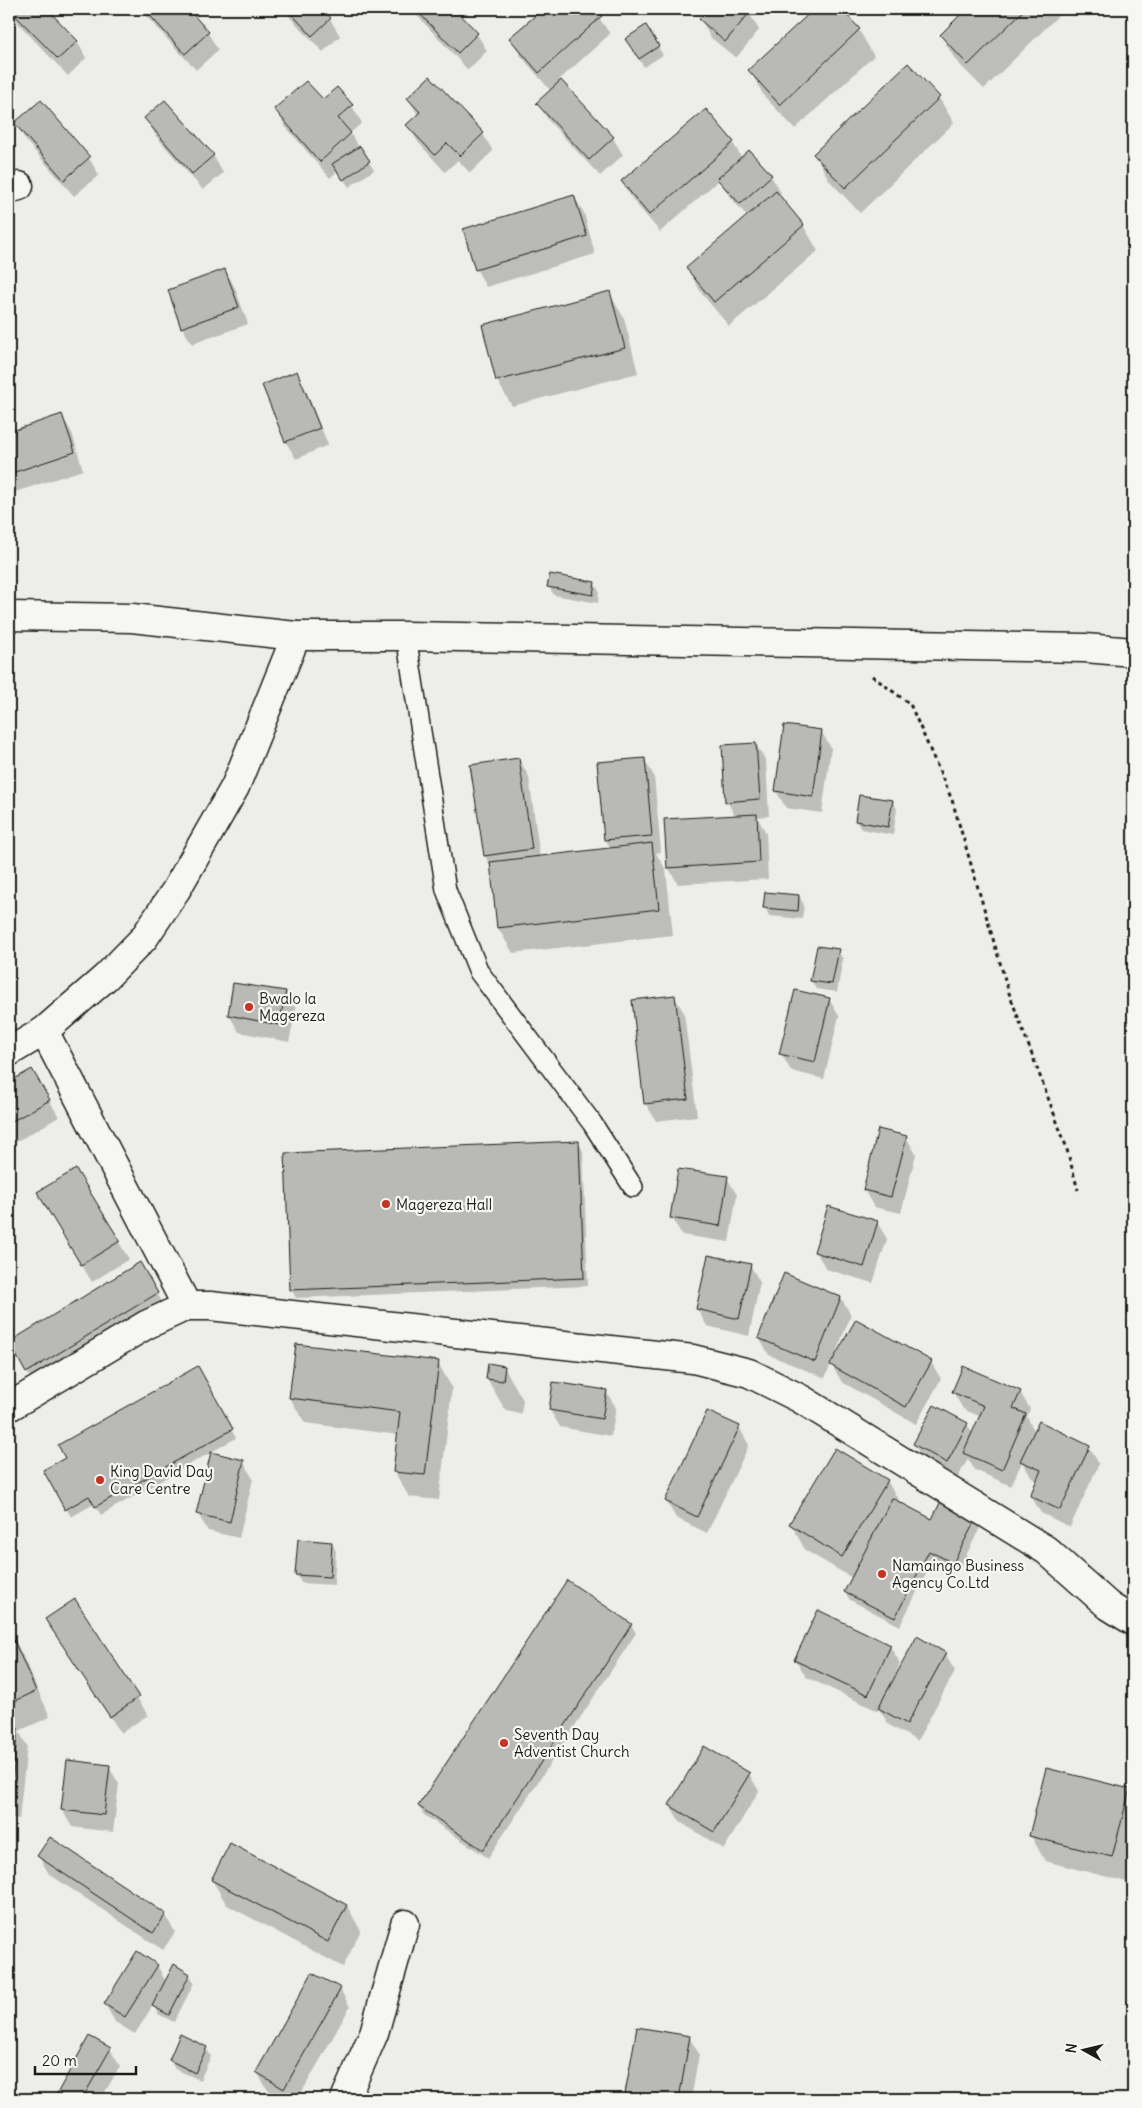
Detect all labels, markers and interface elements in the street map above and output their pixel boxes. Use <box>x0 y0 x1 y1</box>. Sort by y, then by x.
place label: Bwalo la Magereza <box>259 989 326 1025</box>
marker: Bwalo la Magereza <box>243 1001 255 1013</box>
place label: Magereza Hall <box>396 1195 492 1214</box>
marker: Magereza Hall <box>380 1198 392 1210</box>
place label: King David Day Care Centre <box>110 1462 213 1498</box>
marker: King David Day Care Centre <box>94 1474 106 1486</box>
place label: Namaingo Business Agency Co.Ltd <box>892 1556 1024 1592</box>
marker: Namaingo Business Agency Co.Ltd <box>876 1568 888 1580</box>
place label: Seventh Day Adventist Church <box>514 1725 630 1761</box>
marker: Seventh Day Adventist Church <box>498 1737 510 1749</box>
north arrow <box>1060 2026 1110 2076</box>
text: N <box>1062 2042 1081 2054</box>
scale bar <box>35 2043 136 2075</box>
text: 20 m <box>42 2051 77 2070</box>

